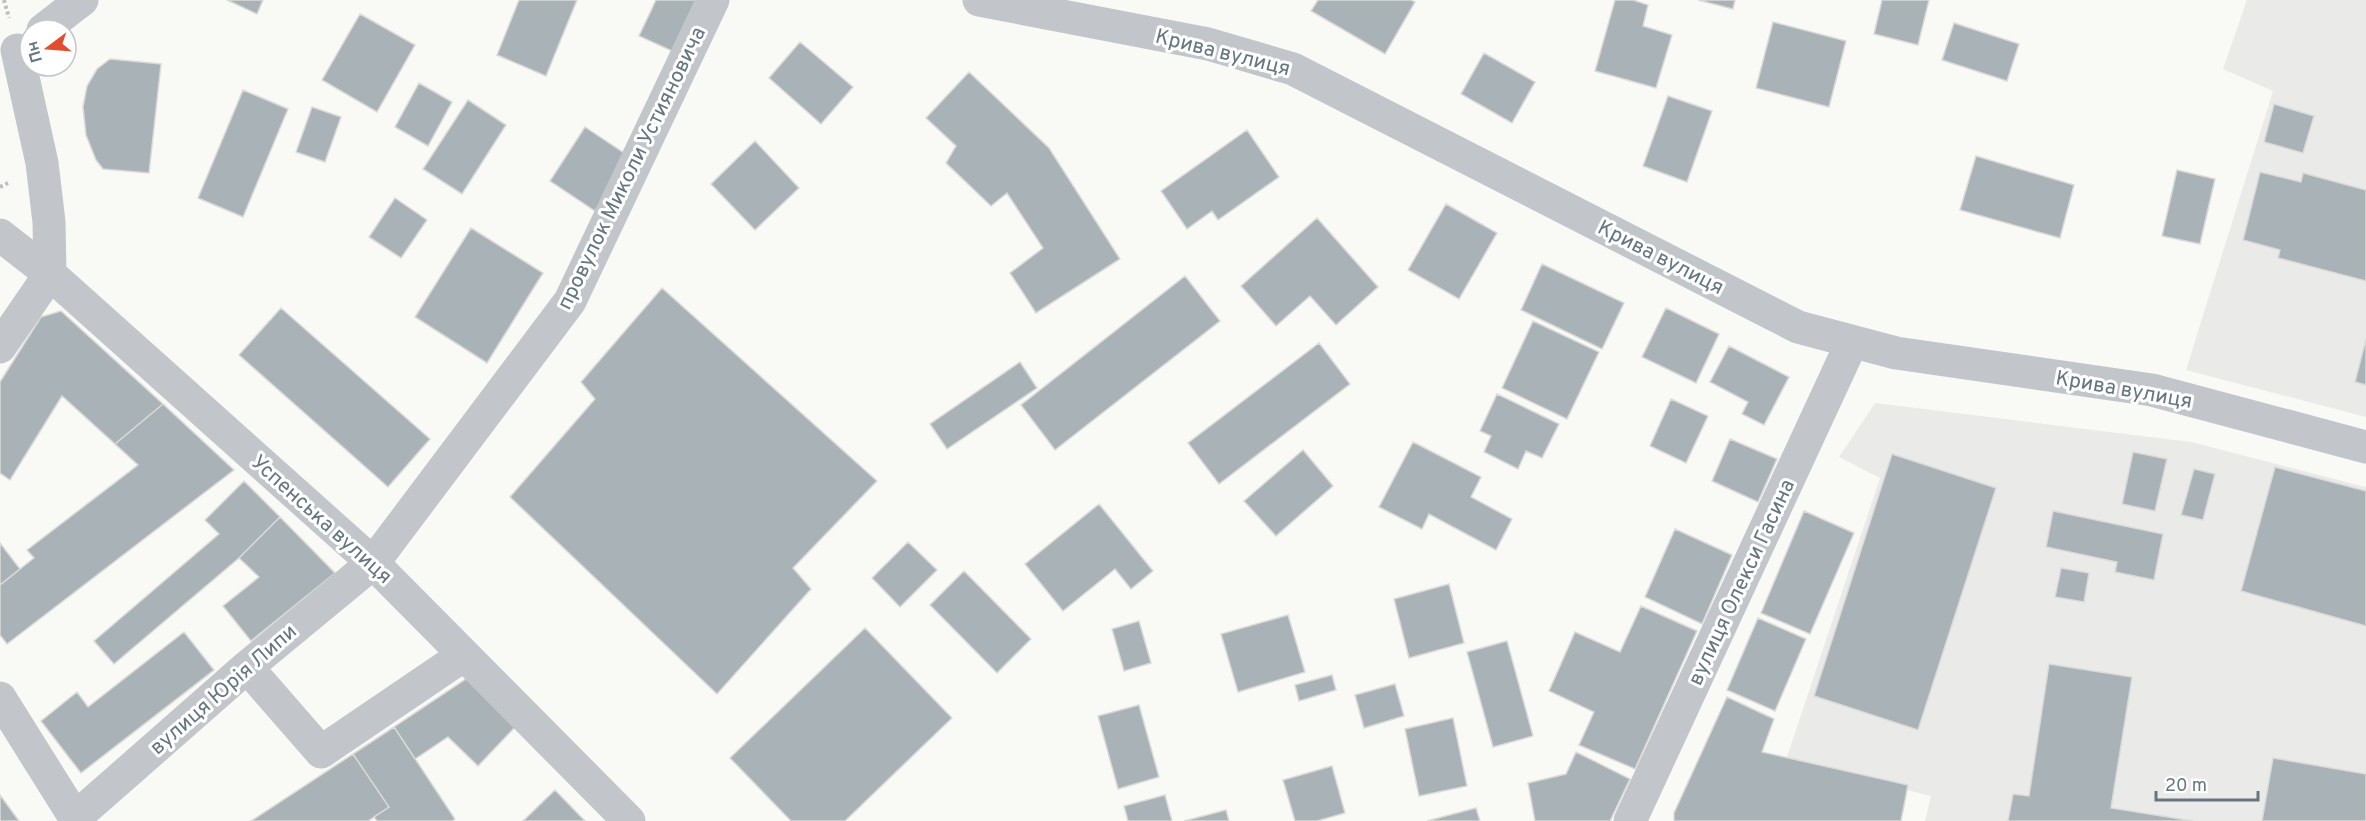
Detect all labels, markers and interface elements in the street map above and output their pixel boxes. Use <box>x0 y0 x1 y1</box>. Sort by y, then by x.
north arrow <box>18 18 78 78</box>
street label: провулок Миколи Устияновича <box>552 23 713 315</box>
street label: Крива вулиця <box>1152 24 1293 83</box>
text: Пн <box>23 38 48 65</box>
street label: Крива вулиця <box>1593 215 1728 302</box>
street label: Крива вулиця <box>2053 365 2194 416</box>
street label: Успенська вулиця <box>245 450 397 591</box>
street label: вулиця Олекси Гасина <box>1683 475 1802 690</box>
street label: вулиця Юрія Липи <box>145 619 303 761</box>
scale bar <box>2156 764 2258 802</box>
text: 20 m <box>2165 775 2207 798</box>

